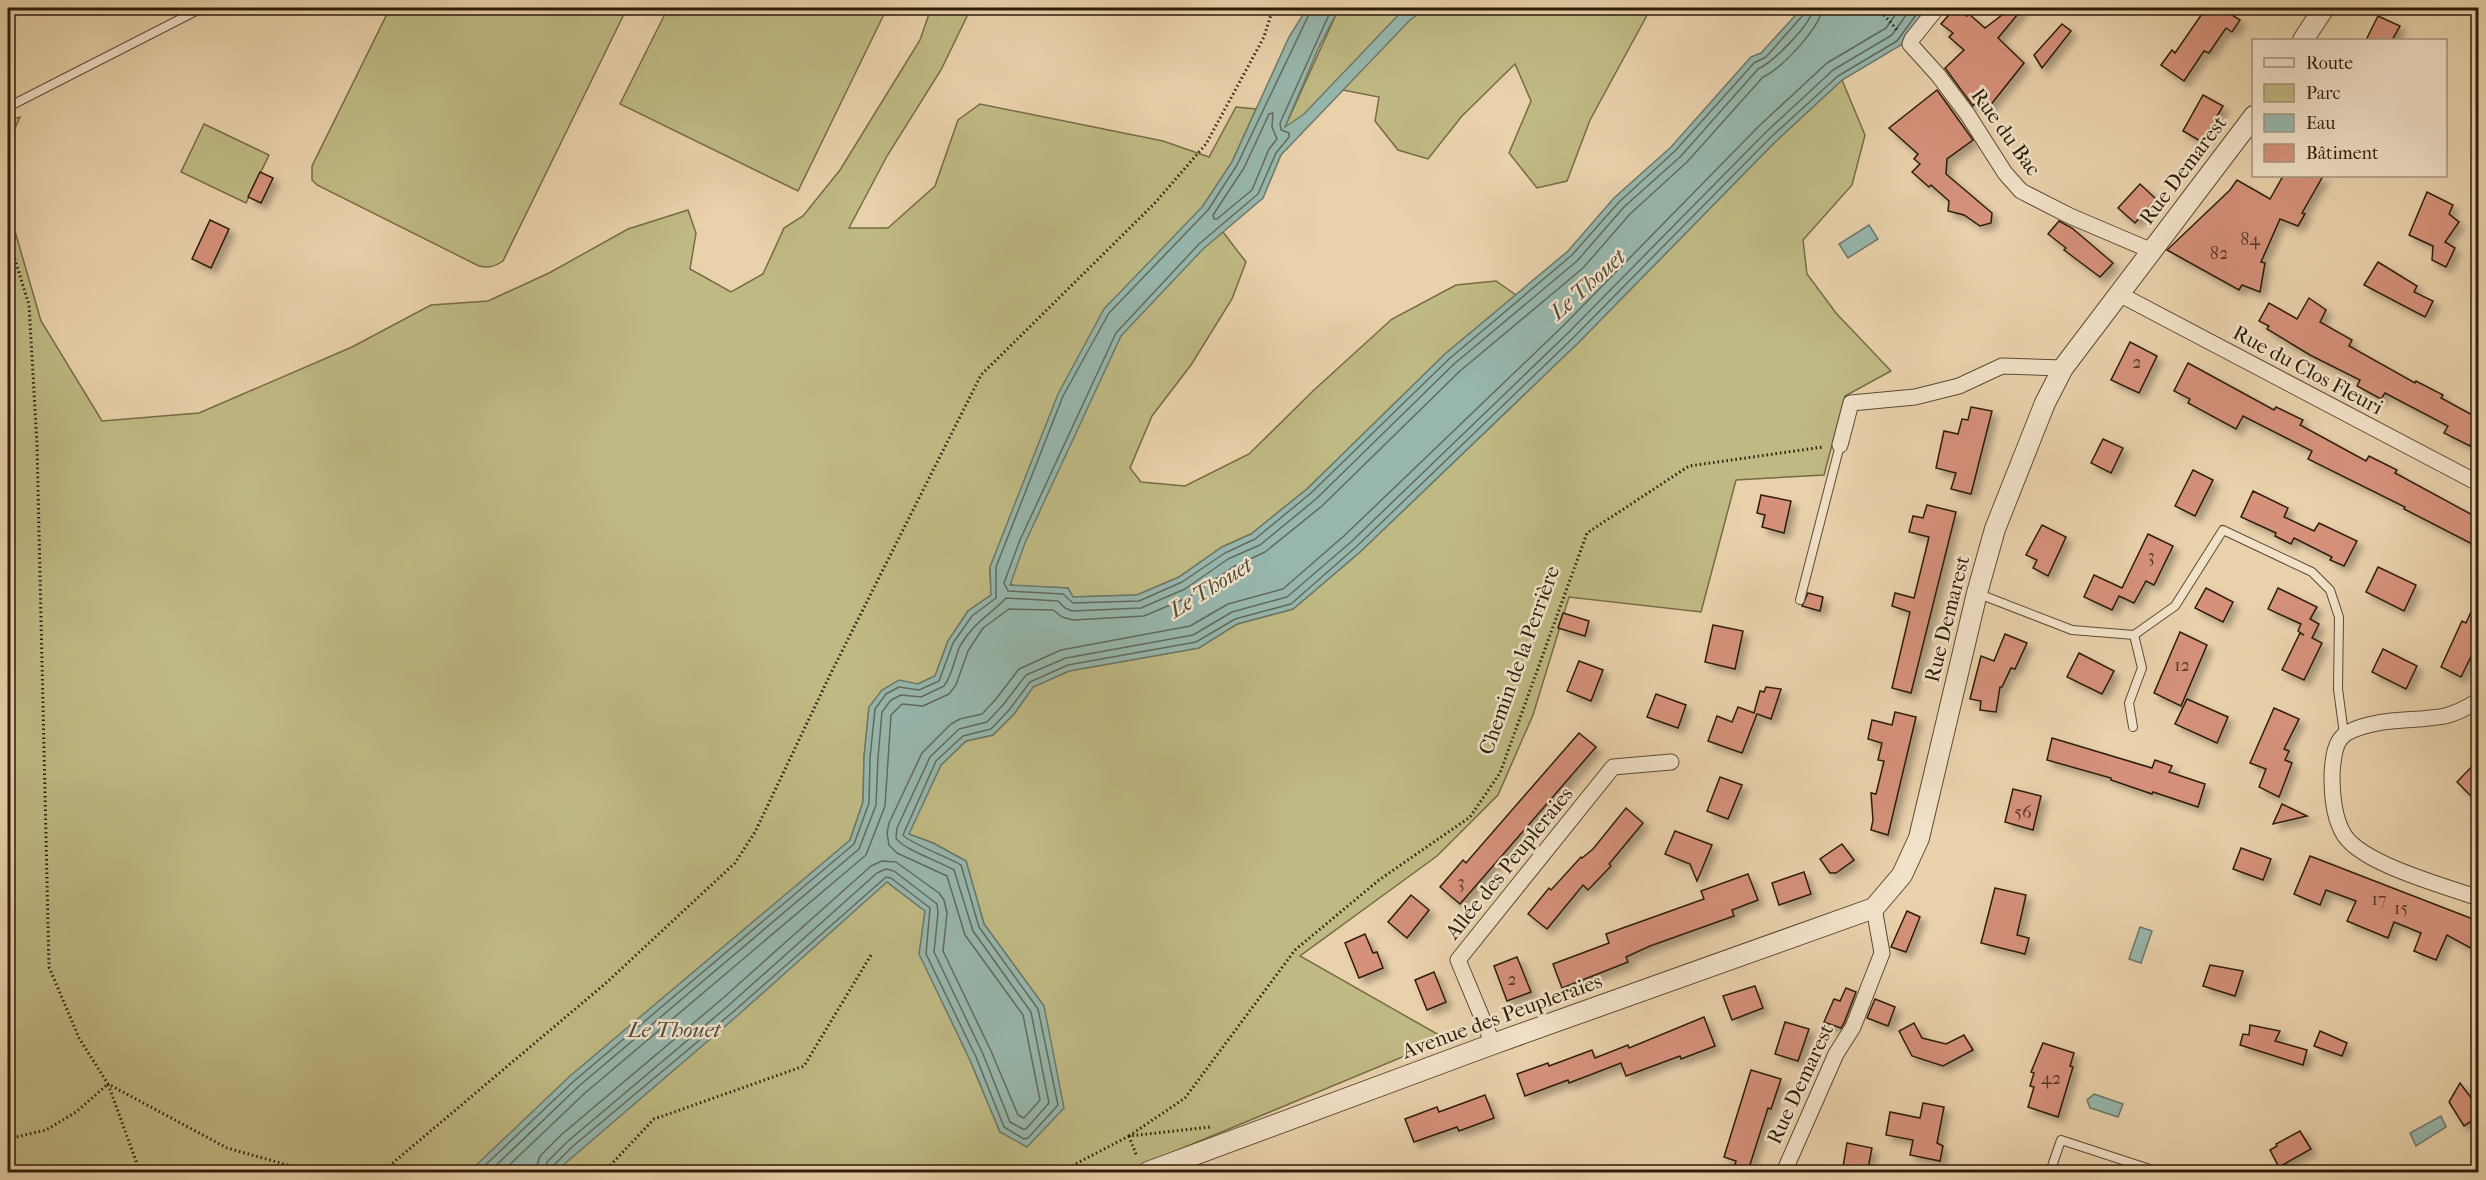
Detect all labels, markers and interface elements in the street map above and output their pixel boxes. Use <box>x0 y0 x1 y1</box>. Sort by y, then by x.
legend <box>2252 39 2447 177</box>
text: Route <box>2306 53 2353 74</box>
text: Parc <box>2306 83 2341 104</box>
street label: Rue du Bac <box>1966 84 2046 180</box>
street label: Rue Demarest <box>2134 111 2232 229</box>
text: Eau <box>2306 113 2335 134</box>
text: Bâtiment <box>2306 143 2379 164</box>
house number: 84 <box>2240 229 2260 250</box>
water label: Le Thouet <box>1543 243 1632 327</box>
house number: 82 <box>2210 243 2228 264</box>
street label: Rue du Clos Fleuri <box>2229 320 2387 420</box>
house number: 2 <box>2132 352 2142 373</box>
house number: 3 <box>2147 546 2155 567</box>
water label: Le Thouet <box>1163 552 1258 624</box>
street label: Rue Demarest <box>1920 553 1974 685</box>
street label: Chemin de la Perrière <box>1474 562 1564 758</box>
house number: 12 <box>2174 655 2190 676</box>
street label: Allée des Peupleraies <box>1440 782 1578 945</box>
house number: 56 <box>2014 802 2032 823</box>
house number: 3 <box>1457 872 1465 893</box>
house number: 17 <box>2371 889 2387 910</box>
house number: 15 <box>2394 898 2408 919</box>
street label: Avenue des Peupleraies <box>1398 969 1605 1064</box>
house number: 2 <box>1507 969 1517 990</box>
water label: Le Thouet <box>626 1017 721 1043</box>
street label: Rue Demarest <box>1762 1020 1838 1148</box>
house number: 42 <box>2041 1068 2061 1089</box>

